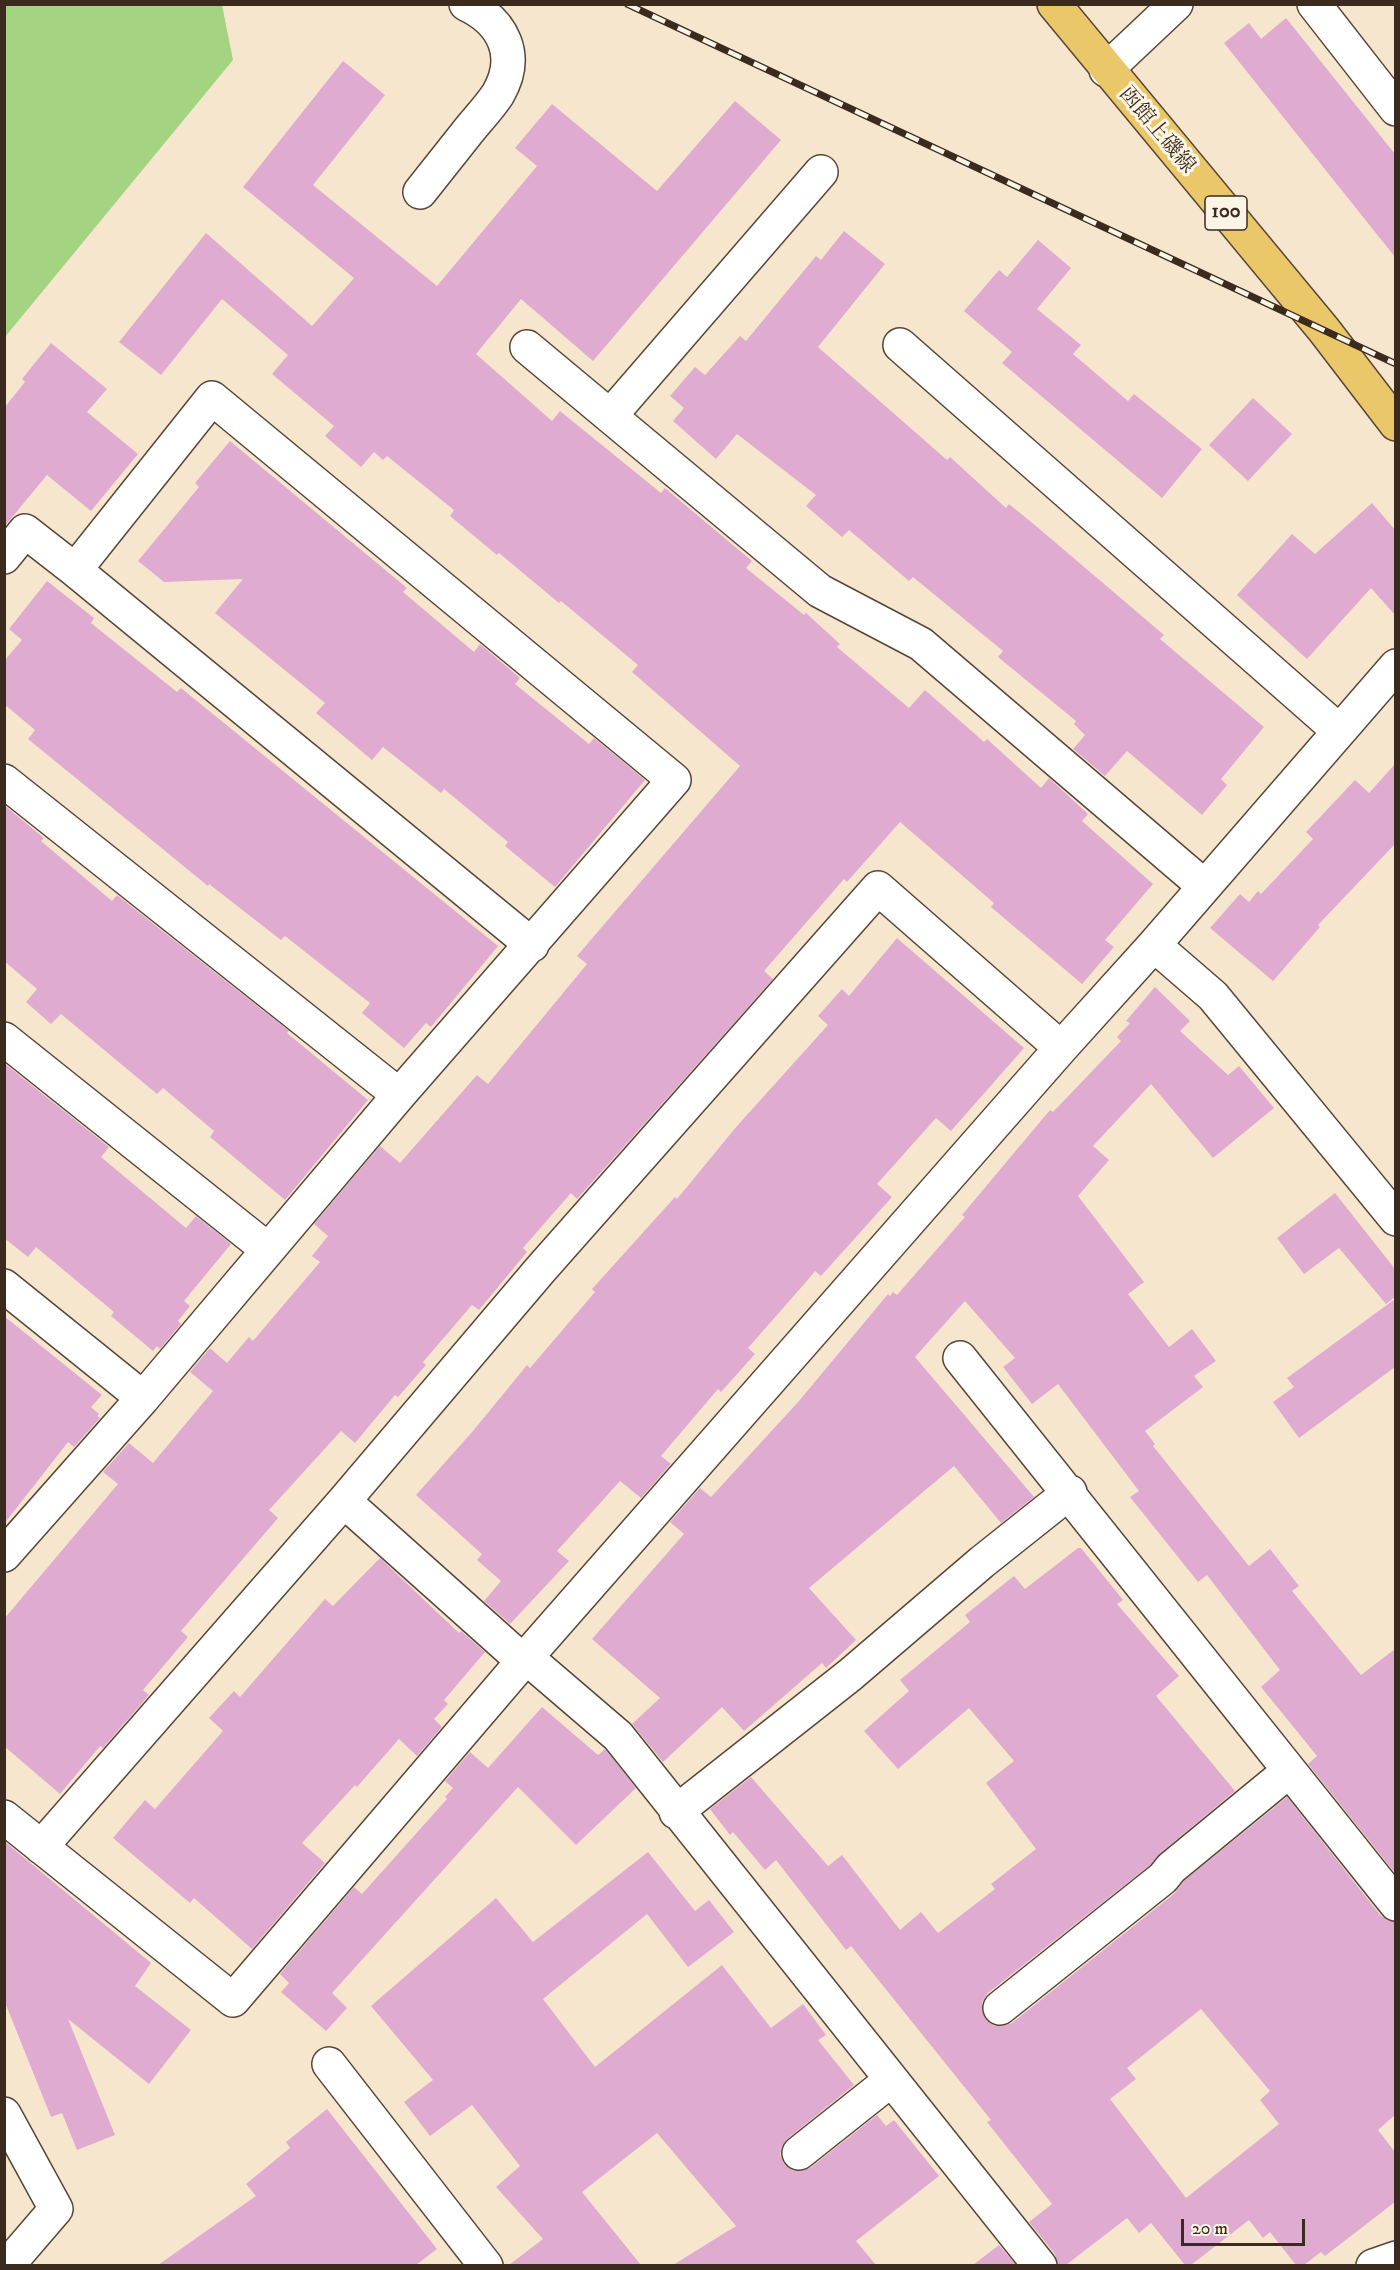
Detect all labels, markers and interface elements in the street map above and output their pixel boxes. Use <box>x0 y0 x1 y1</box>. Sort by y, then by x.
street label: 函館上磯線 <box>1113 83 1199 179</box>
road number: 100 <box>1205 196 1247 230</box>
scale bar <box>1184 2207 1308 2245</box>
text: 20 m <box>1192 2218 1228 2240</box>

